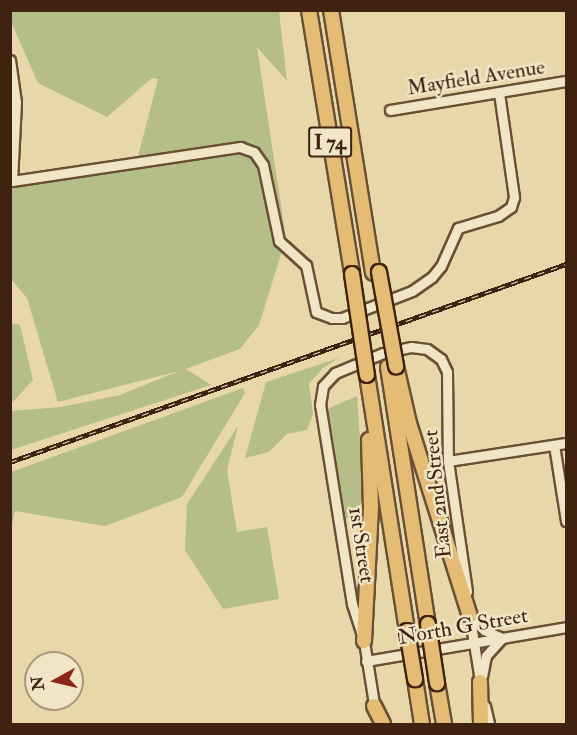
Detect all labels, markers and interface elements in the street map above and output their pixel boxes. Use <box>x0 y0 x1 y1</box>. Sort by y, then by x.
street label: Mayfield Avenue <box>405 55 547 101</box>
road number: I 74 <box>308 125 352 159</box>
street label: East 2nd Street <box>419 429 457 559</box>
street label: 1st Street <box>343 505 379 585</box>
street label: North G Street <box>396 603 530 651</box>
north arrow <box>24 651 84 711</box>
text: N <box>27 675 49 692</box>

